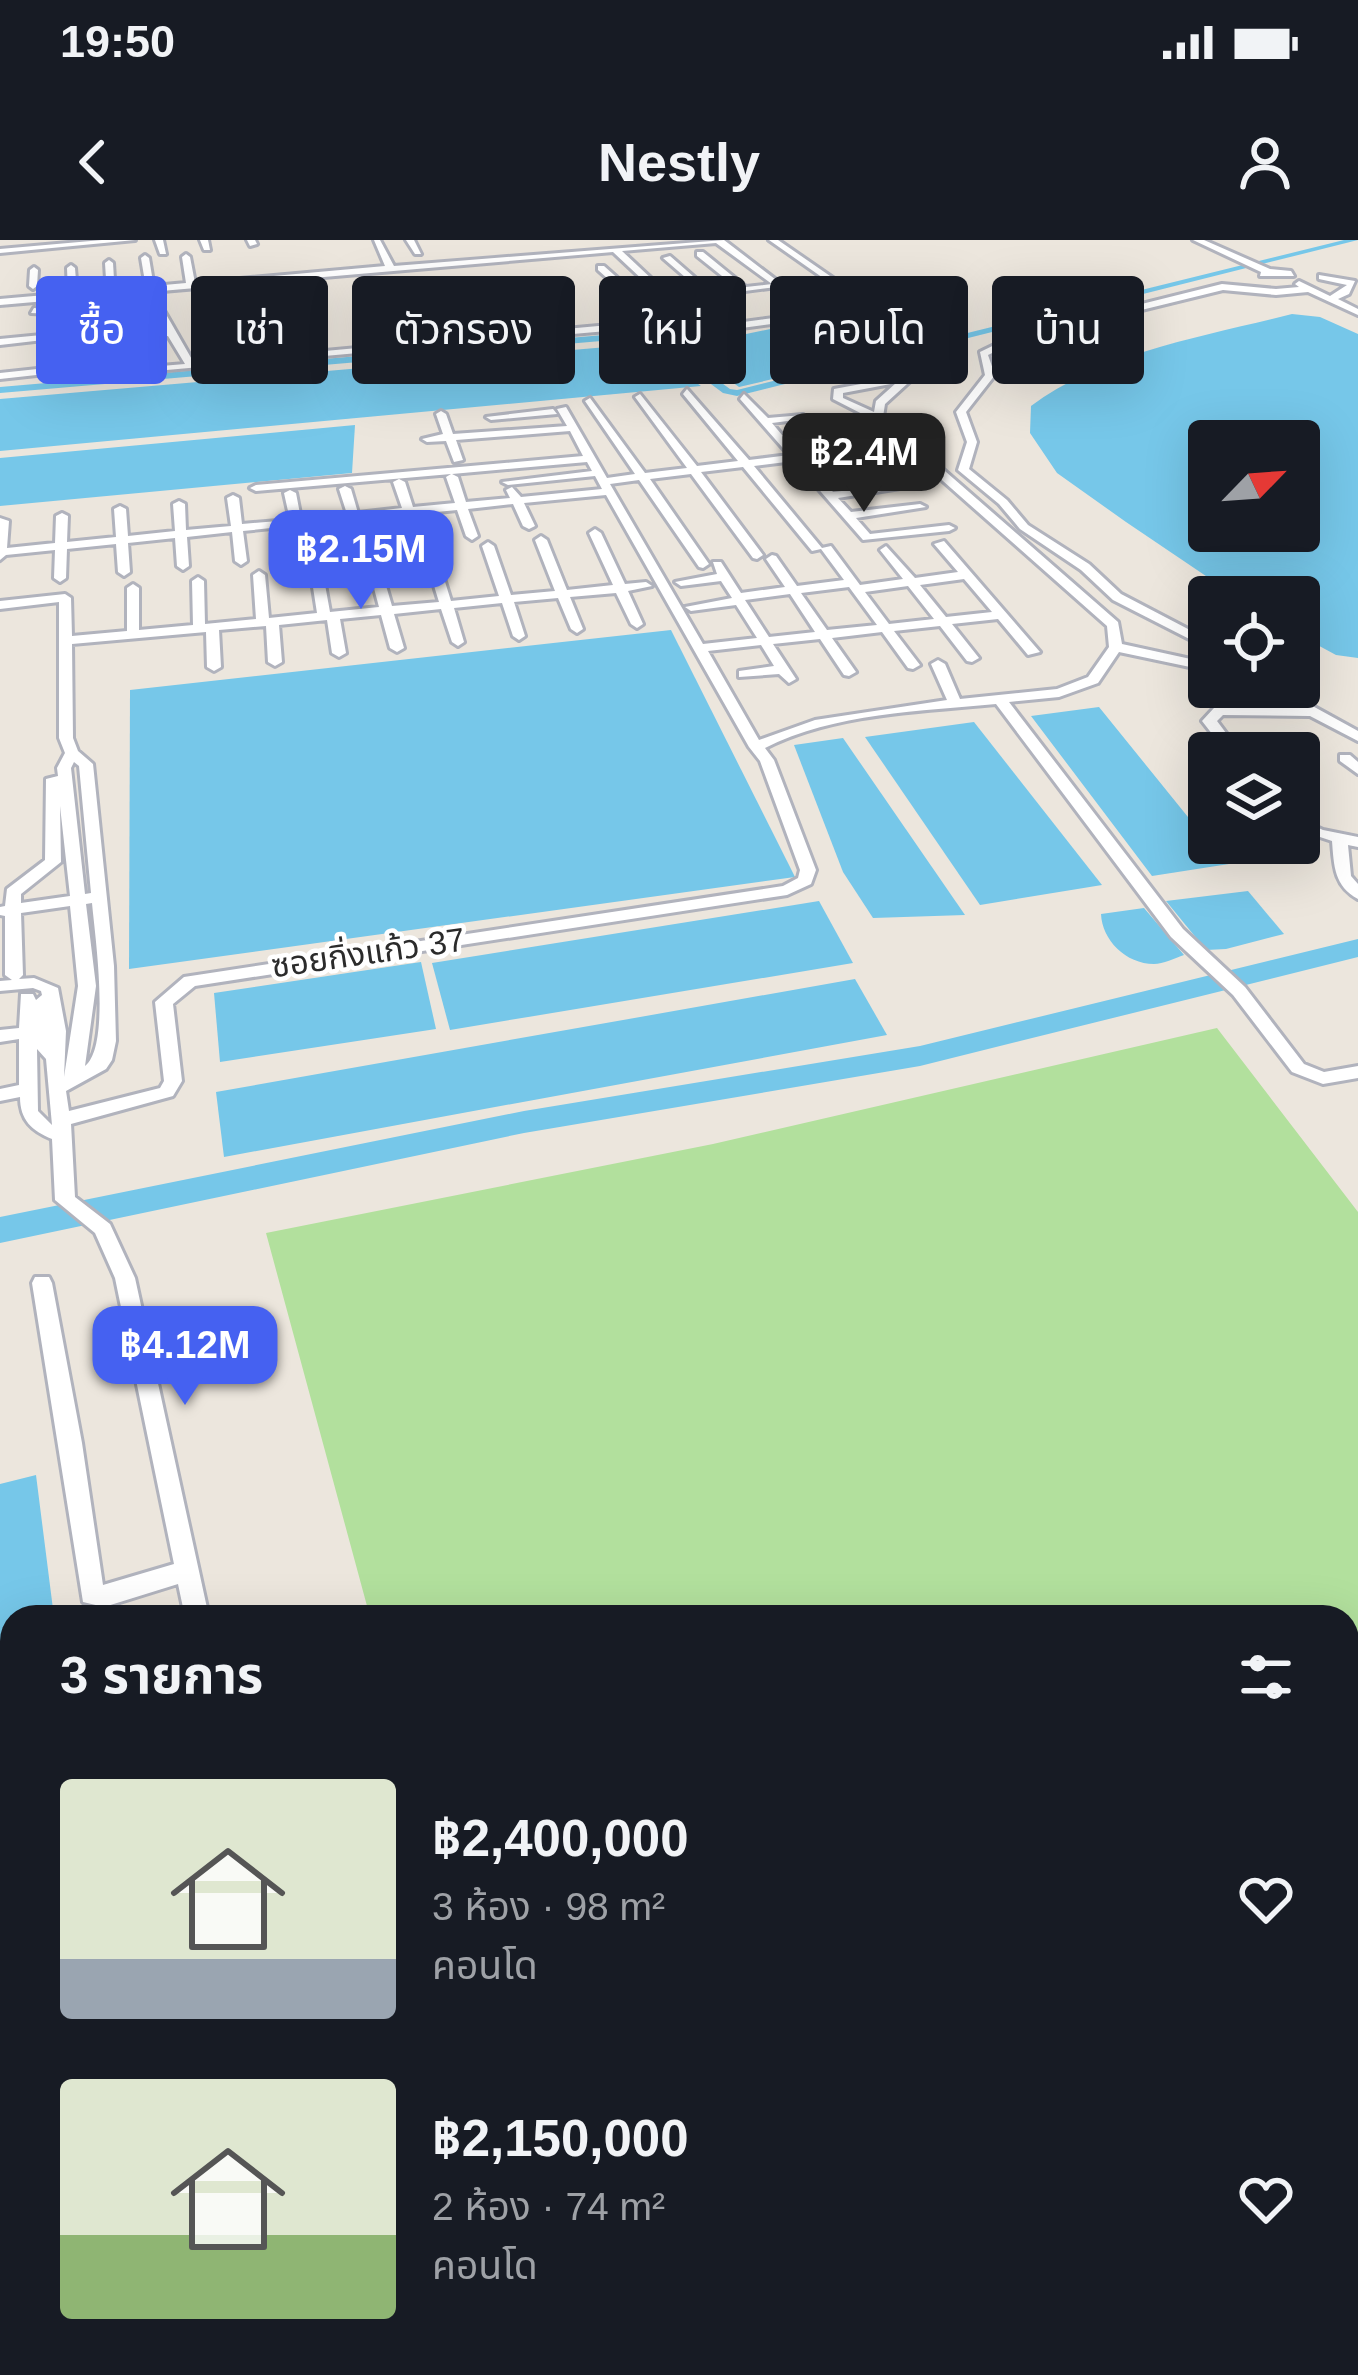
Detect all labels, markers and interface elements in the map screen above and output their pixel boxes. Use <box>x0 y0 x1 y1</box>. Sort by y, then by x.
text: 19:50 <box>60 16 175 67</box>
icon: back <box>60 129 126 195</box>
icon: person <box>1232 129 1298 195</box>
text: Nestly <box>598 132 760 192</box>
chip: ซื้อ <box>36 276 167 384</box>
chip: เช่า <box>191 276 328 384</box>
chip: ตัวกรอง <box>352 276 575 384</box>
chip: ใหม่ <box>599 276 746 384</box>
chip: คอนโด <box>770 276 968 384</box>
chip: บ้าน <box>992 276 1144 384</box>
pin: ฿2.4M <box>780 413 948 515</box>
north arrow <box>1188 420 1320 552</box>
map controls <box>1188 420 1320 864</box>
text: ฿2.4M <box>809 430 919 473</box>
pin: ฿2.15M <box>263 510 459 612</box>
text: ฿2.15M <box>295 527 427 570</box>
button: locate <box>1188 576 1320 708</box>
button: layers <box>1188 732 1320 864</box>
street label: ซอยกิ่งแก้ว 37 <box>269 919 467 984</box>
pin: ฿4.12M <box>87 1306 283 1408</box>
text: ฿4.12M <box>119 1323 251 1366</box>
icon: filters <box>1233 1644 1299 1710</box>
text: 3 รายการ <box>60 1647 263 1704</box>
text: ฿2,400,000 <box>432 1810 689 1867</box>
icon: home <box>156 1827 300 1971</box>
icon: heart <box>1233 1866 1299 1932</box>
text: 3 ห้อง · 98 m² <box>432 1885 665 1928</box>
text: คอนโด <box>432 1944 538 1987</box>
text: ฿2,150,000 <box>432 2110 689 2167</box>
icon: home <box>156 2127 300 2271</box>
icon: heart <box>1233 2166 1299 2232</box>
text: 2 ห้อง · 74 m² <box>432 2185 665 2228</box>
text: คอนโด <box>432 2244 538 2287</box>

